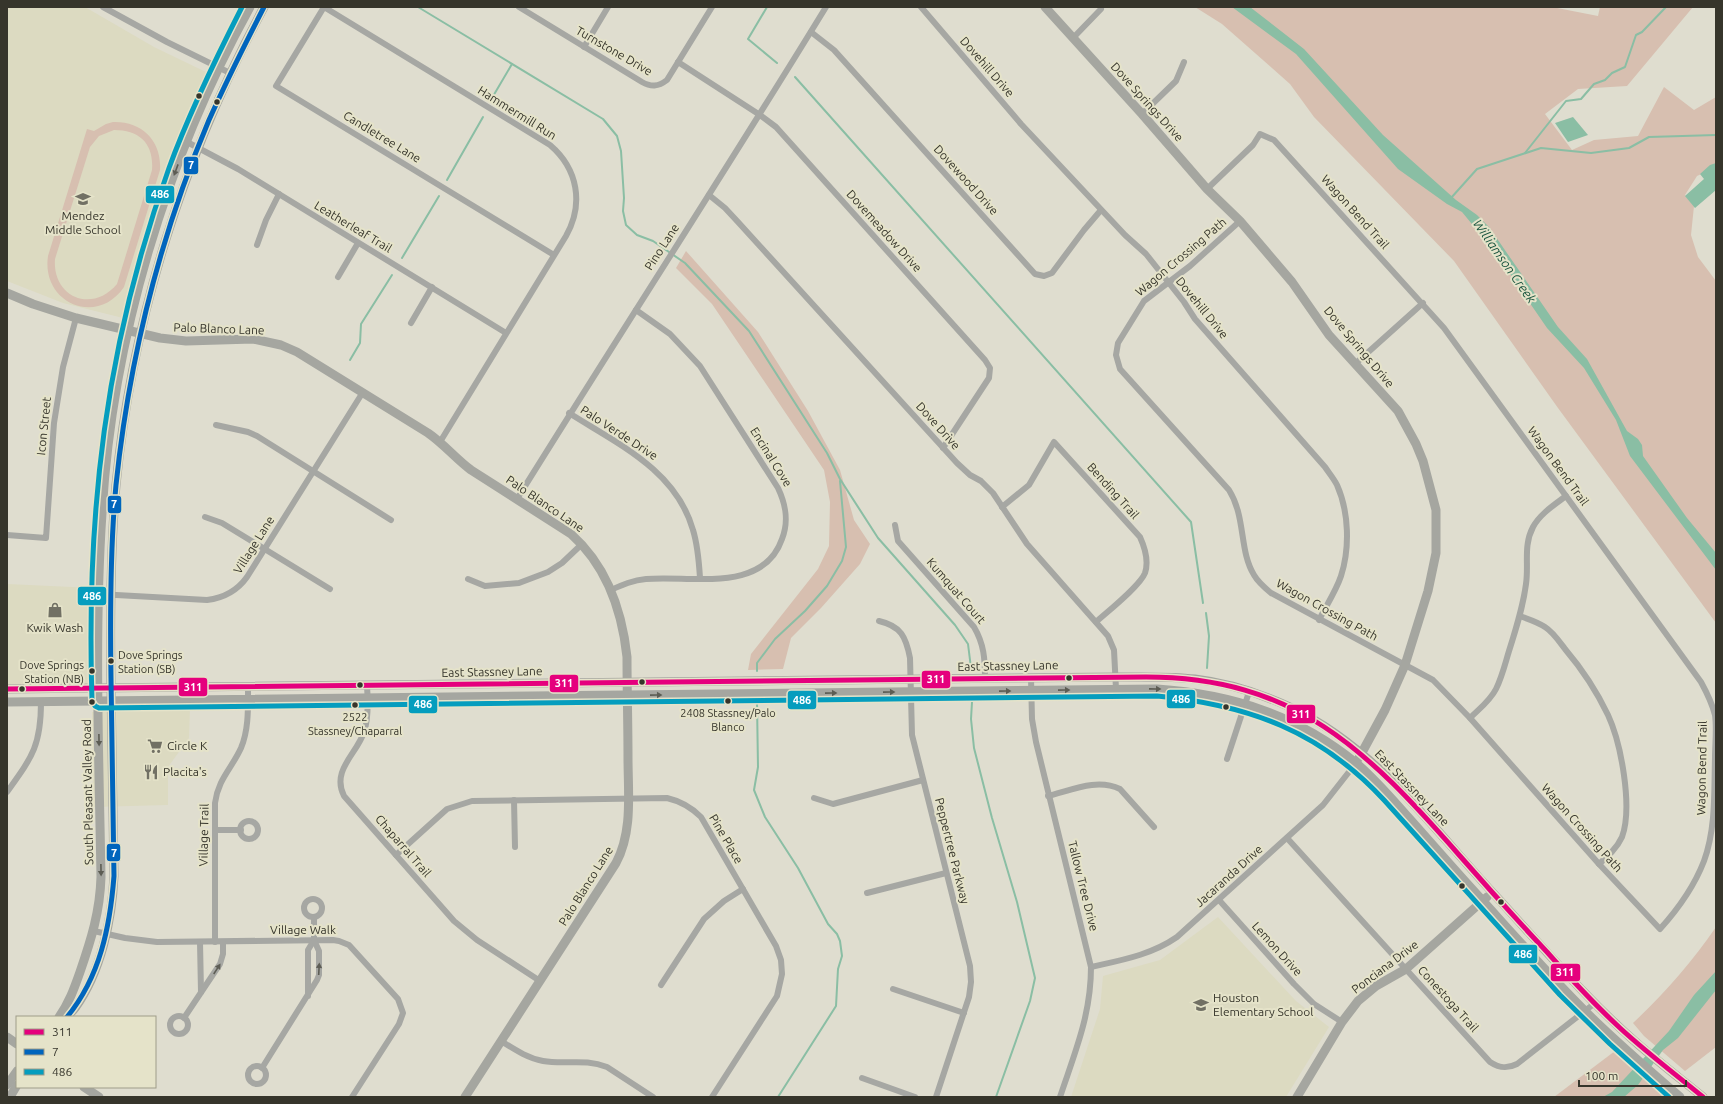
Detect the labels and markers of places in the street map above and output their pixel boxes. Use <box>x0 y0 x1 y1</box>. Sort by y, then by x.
unlabelled marker <box>194 91 204 101</box>
unlabelled marker <box>212 97 222 107</box>
school or university icon: Mendez Middle School <box>74 190 92 208</box>
place label: Mendez Middle School <box>45 209 121 236</box>
shop icon: Kwik Wash <box>46 601 64 619</box>
place label: Kwik Wash <box>27 621 83 634</box>
place label: Dove Springs Station (SB) <box>118 649 183 676</box>
marker: Dove Springs Station (SB) <box>106 656 116 666</box>
place label: Dove Springs Station (NB) <box>19 659 84 686</box>
marker: Dove Springs Station (NB) <box>87 666 97 676</box>
unlabelled marker <box>1064 673 1074 683</box>
unlabelled marker <box>637 677 647 687</box>
unlabelled marker <box>355 680 365 690</box>
unlabelled marker <box>17 684 27 694</box>
marker: 2408 Stassney/Palo Blanco <box>723 696 733 706</box>
unlabelled marker <box>87 697 97 707</box>
marker: 2522 Stassney/Chaparral <box>350 700 360 710</box>
unlabelled marker <box>1221 702 1231 712</box>
place label: 2408 Stassney/Palo Blanco <box>680 707 776 733</box>
place label: 2522 Stassney/Chaparral <box>308 711 402 737</box>
supermarket icon: Circle K <box>146 737 164 755</box>
place label: Circle K <box>167 739 208 752</box>
restaurant icon: Placita's <box>142 763 160 781</box>
place label: Placita's <box>163 765 207 778</box>
unlabelled marker <box>1457 881 1467 891</box>
unlabelled marker <box>1496 897 1506 907</box>
place label: Houston Elementary School <box>1213 991 1313 1018</box>
school or university icon: Houston Elementary School <box>1192 996 1210 1014</box>

